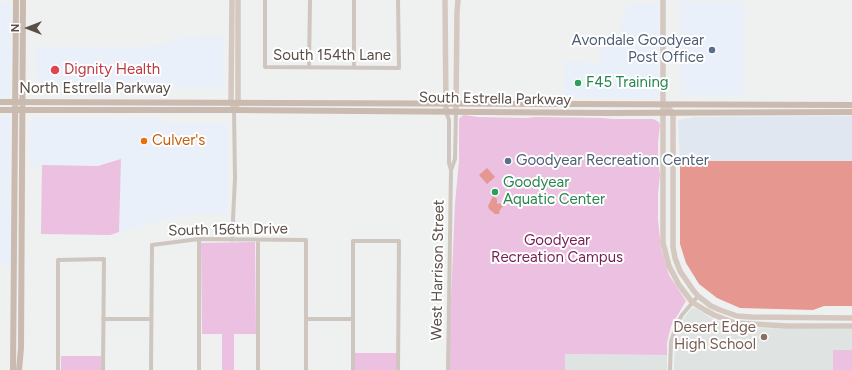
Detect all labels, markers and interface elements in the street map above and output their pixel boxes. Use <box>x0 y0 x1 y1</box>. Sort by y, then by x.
north arrow <box>8 8 48 48</box>
text: N <box>9 24 22 32</box>
place label: Avondale Goodyear Post Office <box>571 32 704 67</box>
marker: Avondale Goodyear Post Office <box>707 45 717 55</box>
street label: South 154th Lane <box>273 47 391 65</box>
place label: Dignity Health <box>64 61 160 79</box>
marker: Dignity Health <box>49 64 61 76</box>
place label: F45 Training <box>586 74 669 92</box>
marker: F45 Training <box>573 78 583 88</box>
street label: North Estrella Parkway <box>19 80 171 98</box>
street label: South Estrella Parkway <box>419 89 571 109</box>
place label: Culver's <box>152 132 205 150</box>
marker: Culver's <box>139 136 149 146</box>
place label: Goodyear Recreation Center <box>516 152 709 170</box>
marker: Goodyear Recreation Center <box>503 156 513 166</box>
place label: Goodyear Aquatic Center <box>503 174 605 209</box>
marker: Goodyear Aquatic Center <box>490 187 500 197</box>
street label: West Harrison Street <box>428 200 448 340</box>
street label: South 156th Drive <box>168 220 288 240</box>
park label: Goodyear Recreation Campus <box>491 232 623 267</box>
place label: Desert Edge High School <box>673 319 756 354</box>
marker: Desert Edge High School <box>759 332 769 342</box>

